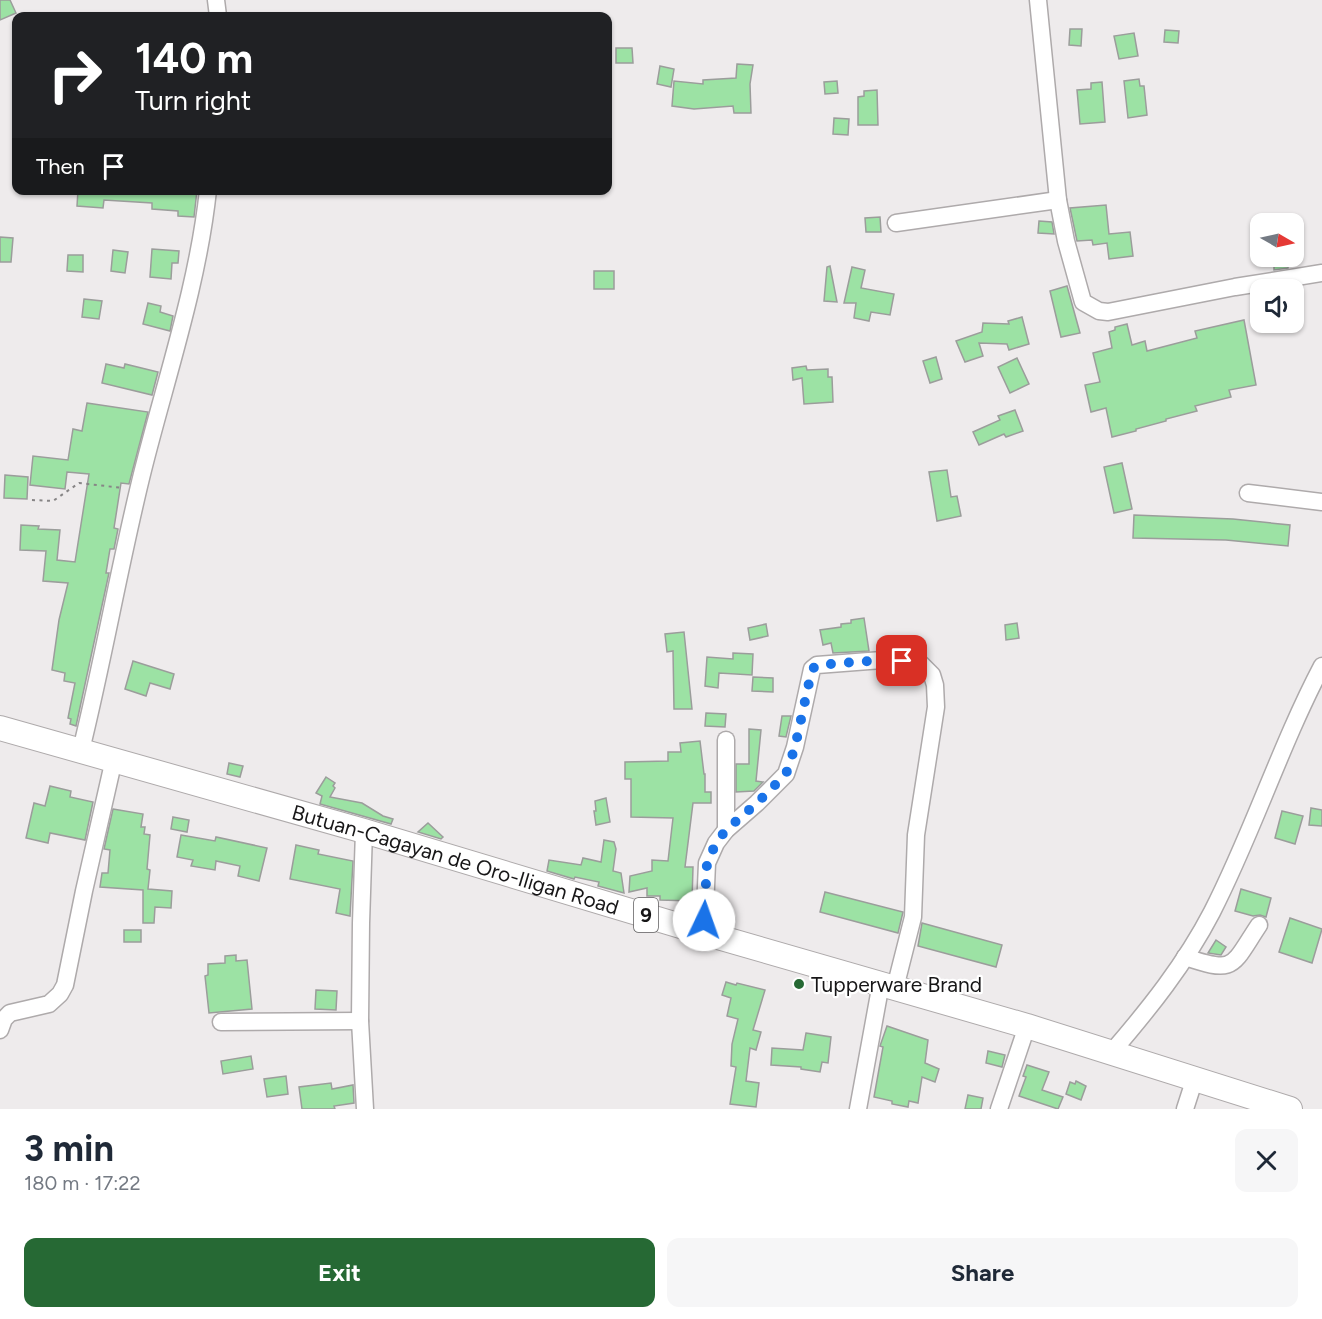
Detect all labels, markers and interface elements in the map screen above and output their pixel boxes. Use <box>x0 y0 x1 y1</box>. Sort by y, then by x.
text: 140 m <box>135 33 253 84</box>
icon: right <box>36 36 114 114</box>
text: Turn right <box>135 84 251 117</box>
icon: arrive <box>97 150 130 183</box>
text: Then <box>36 153 85 180</box>
north arrow <box>1250 213 1304 267</box>
map controls <box>1250 213 1304 333</box>
button: sound <box>1250 279 1304 333</box>
pin <box>876 635 927 686</box>
icon: arrive <box>885 644 918 677</box>
street label: Butuan-Cagayan de Oro-Iligan Road <box>289 799 622 919</box>
position arrow <box>672 888 736 952</box>
road number: 9 <box>634 898 658 932</box>
place label: Tupperware Brand <box>811 972 982 997</box>
marker: Tupperware Brand <box>792 977 806 991</box>
text: 3 min <box>24 1127 114 1170</box>
button: close <box>1235 1129 1298 1192</box>
text: 180 m · 17:22 <box>24 1171 141 1195</box>
button: Exit <box>24 1238 655 1307</box>
button: Share <box>667 1238 1298 1307</box>

